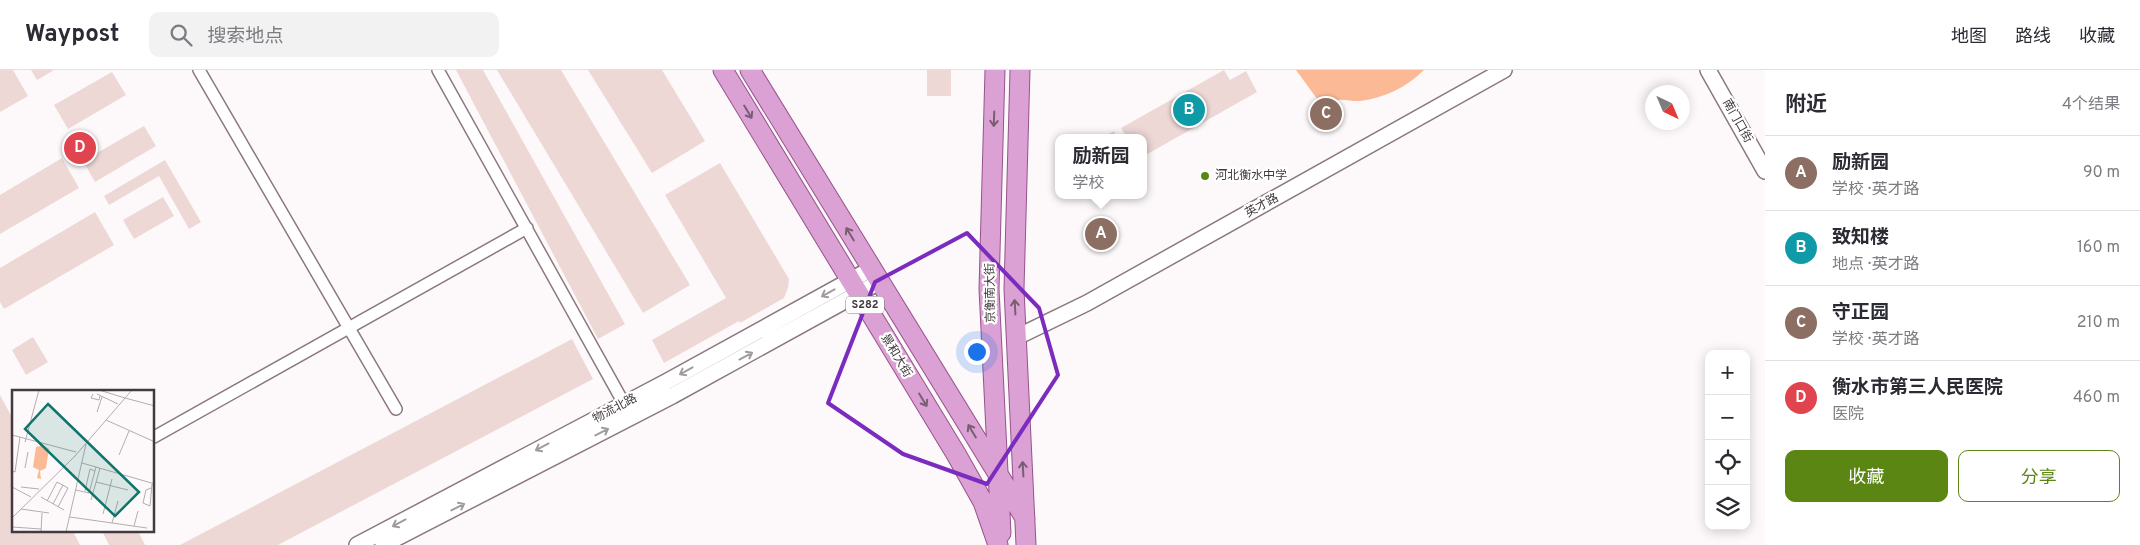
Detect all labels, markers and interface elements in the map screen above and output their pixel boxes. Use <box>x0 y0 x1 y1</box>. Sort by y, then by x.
search box <box>149 12 499 57</box>
text: Waypost <box>25 20 119 50</box>
icon: search <box>167 21 195 49</box>
text: 搜索地点 <box>207 25 284 49</box>
text: 地图 <box>1951 26 1987 49</box>
text: 路线 <box>2015 26 2051 49</box>
text: 收藏 <box>2079 26 2115 49</box>
north arrow <box>1645 85 1690 130</box>
pin: B <box>1173 91 1205 129</box>
text: 附近 <box>1785 92 1827 119</box>
pin: C <box>1310 95 1342 133</box>
text: 4个结果 <box>2062 95 2120 115</box>
street label: 南门口街 <box>1718 96 1756 146</box>
one-way arrow <box>743 104 753 118</box>
one-way arrow <box>989 110 999 126</box>
pin: D <box>64 129 96 167</box>
popup <box>1055 134 1147 199</box>
text: 励新园 <box>1072 145 1130 169</box>
text: 励新园 <box>1832 151 1889 175</box>
text: A <box>1795 163 1807 183</box>
text: 90 m <box>2083 163 2120 183</box>
place label: 河北衡水中学 <box>1215 168 1287 184</box>
marker: 河北衡水中学 <box>1199 170 1211 182</box>
text: 学校 <box>1072 174 1105 194</box>
text: 学校 · 英才路 <box>1832 180 1920 200</box>
street label: 英才路 <box>1242 190 1282 222</box>
pin: A <box>1085 215 1117 253</box>
text: 致知楼 <box>1832 226 1889 250</box>
one-way arrow <box>844 227 854 241</box>
text: B <box>1795 238 1807 258</box>
text: 160 m <box>2077 238 2120 258</box>
text: 地点 · 英才路 <box>1832 255 1920 275</box>
street label: 京衡南大街 <box>982 263 1000 323</box>
one-way arrow <box>822 288 836 298</box>
road number: S282 <box>846 296 884 314</box>
one-way arrow <box>1011 299 1020 315</box>
text: 守正园 <box>1832 301 1889 325</box>
text: C <box>1796 313 1806 333</box>
text: 210 m <box>2077 313 2120 333</box>
text: 学校 · 英才路 <box>1832 330 1920 350</box>
street label: 景和大街 <box>877 331 915 381</box>
your location <box>964 339 990 365</box>
map controls <box>1705 350 1750 530</box>
button: + <box>1705 350 1750 395</box>
one-way arrow <box>738 351 753 361</box>
one-way arrow <box>678 366 693 376</box>
text: 衡水市第三人民医院 <box>1832 376 2003 400</box>
text: D <box>1795 388 1807 408</box>
text: 460 m <box>2073 388 2120 408</box>
inset map <box>12 390 155 532</box>
street label: 物流北路 <box>590 391 640 427</box>
one-way arrow <box>918 393 929 407</box>
button: − <box>1705 395 1750 440</box>
text: 医院 <box>1832 405 1864 425</box>
one-way arrow <box>967 425 977 439</box>
one-way arrow <box>594 427 609 436</box>
button: locate <box>1705 440 1750 485</box>
one-way arrow <box>535 442 550 452</box>
button: 收藏 <box>1785 450 1948 502</box>
button: 分享 <box>1958 450 2120 502</box>
one-way arrow <box>1018 461 1027 477</box>
button: layers <box>1705 485 1750 530</box>
one-way arrow <box>450 502 465 511</box>
one-way arrow <box>391 518 406 528</box>

